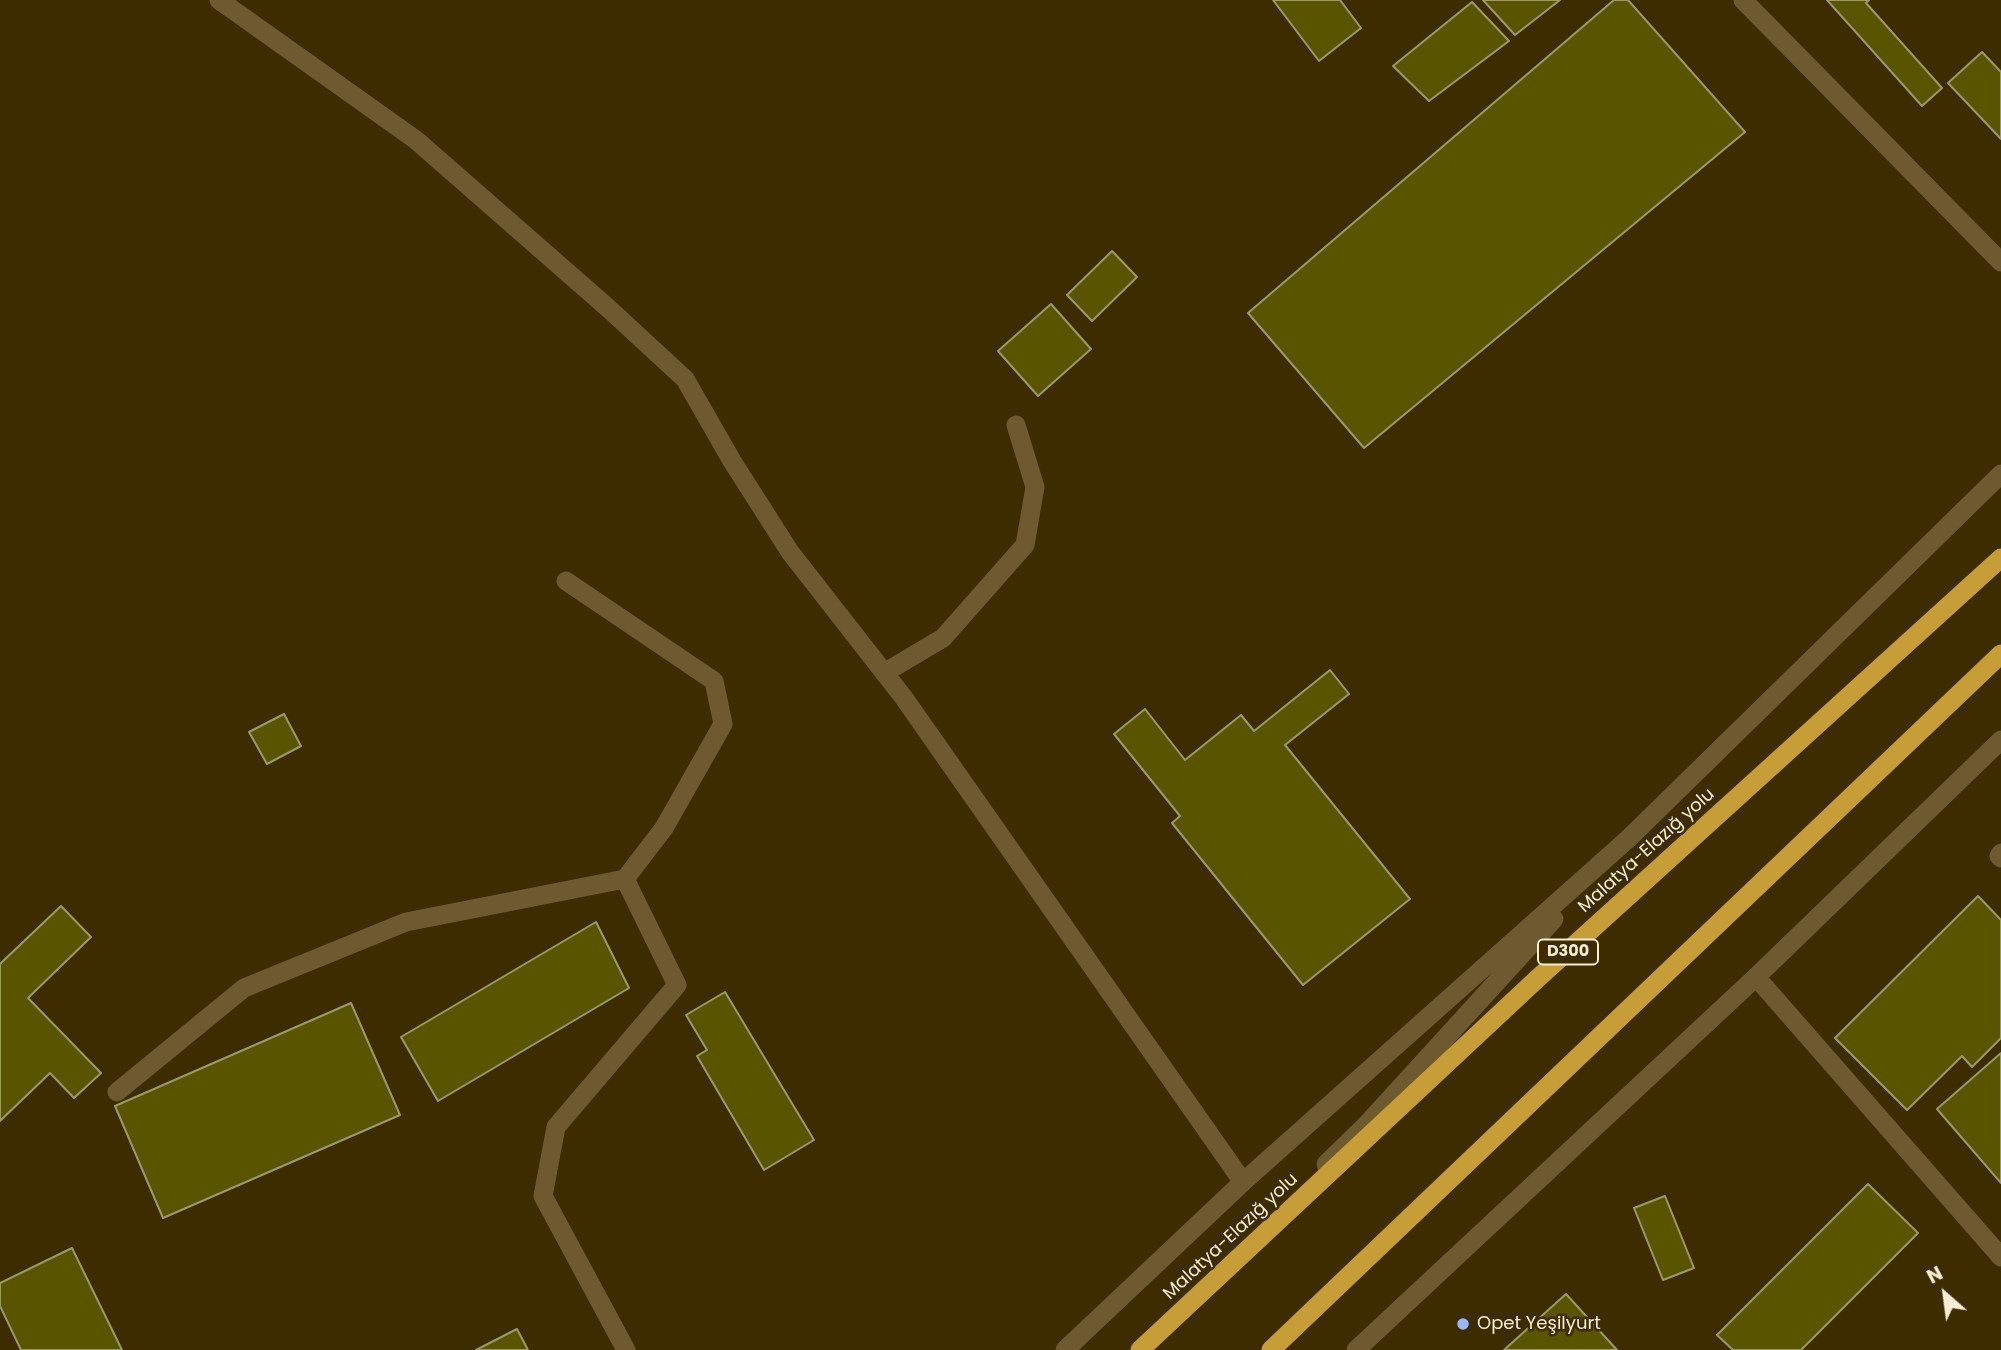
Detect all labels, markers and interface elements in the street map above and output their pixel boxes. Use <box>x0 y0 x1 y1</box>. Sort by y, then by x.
street label: Malatya-Elazığ yolu <box>1574 784 1720 918</box>
road number: D300 <box>1538 940 1598 964</box>
street label: Malatya-Elazığ yolu <box>1159 1169 1303 1305</box>
north arrow <box>1910 1259 1980 1329</box>
text: N <box>1922 1260 1948 1290</box>
place label: Opet Yeşilyurt <box>1477 1313 1601 1335</box>
marker: Opet Yeşilyurt <box>1455 1316 1471 1332</box>

